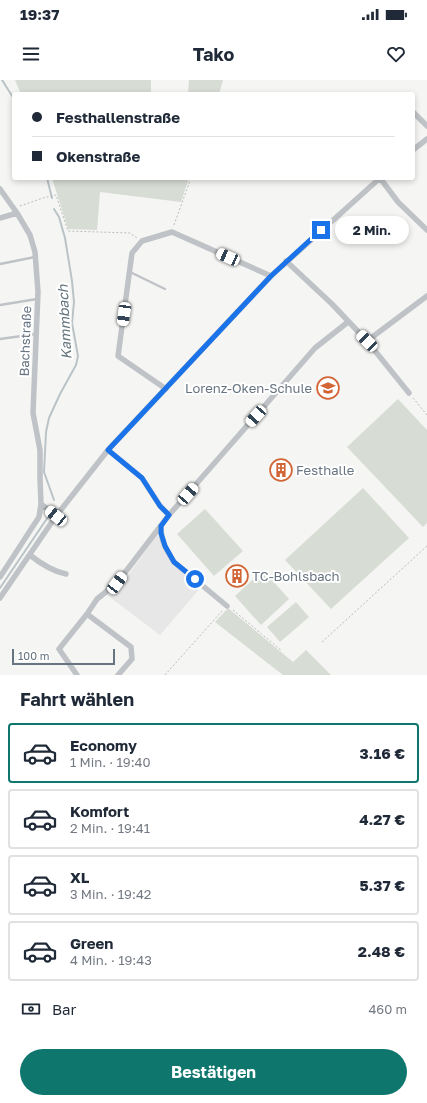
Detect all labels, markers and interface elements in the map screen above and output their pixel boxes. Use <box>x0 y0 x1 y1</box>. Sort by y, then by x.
text: 19:37 <box>20 5 59 23</box>
icon: menu <box>20 43 42 65</box>
text: Tako <box>193 43 234 65</box>
icon: heart <box>385 43 407 65</box>
text: Festhallenstraße <box>56 108 180 126</box>
text: Okenstraße <box>56 147 140 165</box>
callout: 2 Min. <box>335 216 409 244</box>
route end <box>312 221 330 239</box>
text: 2 Min. <box>353 222 391 238</box>
car <box>215 247 241 267</box>
water label: Kammbach <box>53 283 74 360</box>
car <box>116 301 132 327</box>
street label: Bachstraße <box>16 305 34 377</box>
car <box>354 328 380 354</box>
school or university icon: Lorenz-Oken-Schule <box>315 375 341 401</box>
place label: Lorenz-Oken-Schule <box>185 380 312 396</box>
car <box>244 403 268 429</box>
building icon: Festhalle <box>268 457 294 483</box>
place label: Festhalle <box>296 462 354 478</box>
car <box>176 481 200 507</box>
car <box>43 504 69 528</box>
building icon: TC-Bohlsbach <box>224 563 250 589</box>
place label: TC-Bohlsbach <box>252 568 340 584</box>
car <box>105 570 129 596</box>
route start <box>186 570 204 588</box>
scale bar <box>12 647 115 666</box>
text: 100 m <box>18 649 49 662</box>
text: Fahrt wählen <box>20 688 134 710</box>
icon: car <box>22 735 58 771</box>
text: Economy <box>70 736 137 754</box>
text: 3.16 € <box>359 744 405 762</box>
text: 1 Min. · 19:40 <box>70 754 151 770</box>
icon: car <box>22 801 58 837</box>
text: Komfort <box>70 802 129 820</box>
text: 4.27 € <box>359 810 405 828</box>
text: 2 Min. · 19:41 <box>70 820 150 836</box>
icon: car <box>22 867 58 903</box>
text: XL <box>70 868 89 886</box>
text: 5.37 € <box>359 876 405 894</box>
text: 3 Min. · 19:42 <box>70 886 151 902</box>
icon: car <box>22 933 58 969</box>
text: Green <box>70 934 113 952</box>
text: 2.48 € <box>358 942 405 960</box>
text: 4 Min. · 19:43 <box>70 952 152 968</box>
icon: cash <box>20 998 42 1020</box>
text: Bar <box>52 1000 76 1018</box>
text: 460 m <box>368 1001 407 1017</box>
button: Bestätigen <box>20 1049 407 1095</box>

